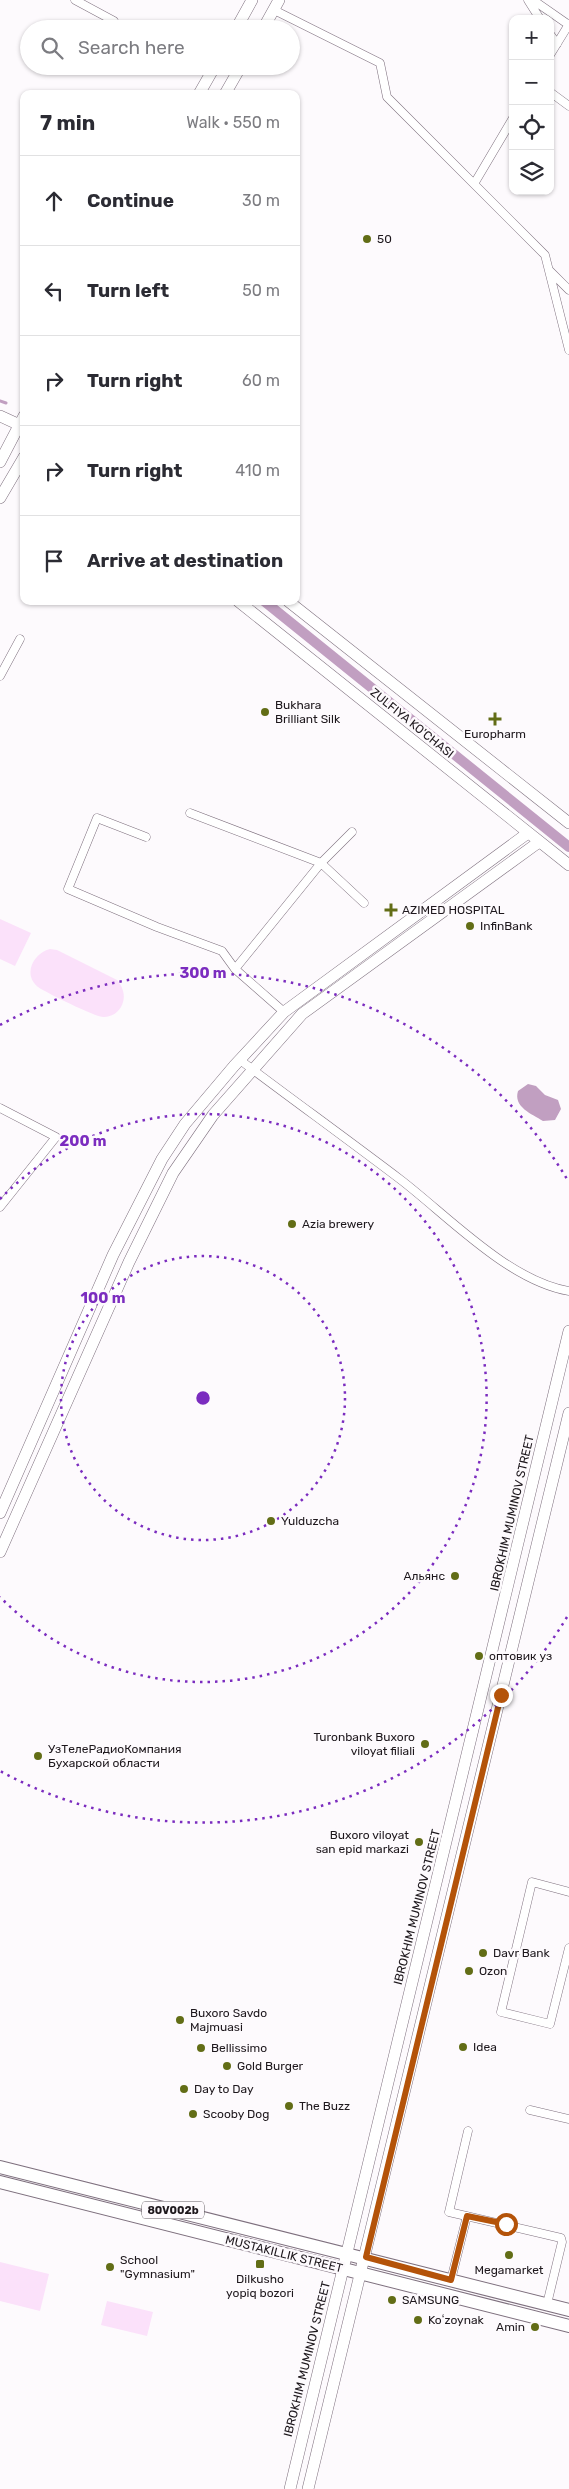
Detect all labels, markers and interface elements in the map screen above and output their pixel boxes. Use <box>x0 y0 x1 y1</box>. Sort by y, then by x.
map controls <box>509 15 554 195</box>
button: + <box>509 15 554 60</box>
search box <box>20 20 300 75</box>
icon: search <box>38 34 66 62</box>
text: Search here <box>78 36 185 59</box>
button: − <box>509 60 554 105</box>
button: locate <box>509 105 554 150</box>
text: 7 min <box>40 110 95 135</box>
text: Walk · 550 m <box>186 113 280 132</box>
button: layers <box>509 150 554 195</box>
icon: ahead <box>40 187 68 215</box>
text: Continue <box>87 189 174 212</box>
text: 30 m <box>242 191 280 210</box>
place label: 50 <box>377 232 392 246</box>
marker: 50 <box>361 233 373 245</box>
icon: left <box>40 277 68 305</box>
text: Turn left <box>87 279 169 302</box>
text: 50 m <box>242 281 280 300</box>
icon: right <box>40 367 68 395</box>
text: Turn right <box>87 369 182 392</box>
text: 60 m <box>242 371 280 390</box>
icon: right <box>40 457 68 485</box>
text: Turn right <box>87 459 182 482</box>
text: 410 m <box>235 461 280 480</box>
icon: arrive <box>40 547 68 575</box>
text: Arrive at destination <box>87 549 283 572</box>
street label: ZULFIYA KO'CHASI <box>368 685 456 761</box>
place label: Bukhara Brilliant Silk <box>275 698 341 726</box>
marker: Bukhara Brilliant Silk <box>259 706 271 718</box>
marker: Europharm <box>489 713 501 725</box>
place label: Europharm <box>464 727 526 741</box>
marker: AZIMED HOSPITAL <box>384 903 398 917</box>
place label: AZIMED HOSPITAL <box>402 903 505 917</box>
place label: InfinBank <box>480 919 533 933</box>
marker: InfinBank <box>464 920 476 932</box>
text: 300 m <box>179 964 227 982</box>
text: 200 m <box>59 1132 107 1150</box>
place label: Azia brewery <box>302 1217 374 1231</box>
marker: Azia brewery <box>286 1218 298 1230</box>
text: 100 m <box>81 1289 125 1307</box>
centre of rings <box>194 1389 212 1407</box>
street label: IBROKHIM MUMINOV STREET <box>487 1433 537 1592</box>
place label: Yulduzcha <box>281 1514 339 1528</box>
marker: Yulduzcha <box>265 1515 277 1527</box>
place label: Альянс <box>404 1569 445 1583</box>
marker: Альянс <box>449 1570 461 1582</box>
place label: оптовик уз <box>489 1649 552 1663</box>
marker: оптовик уз <box>473 1650 485 1662</box>
route end <box>490 1684 513 1707</box>
place label: Turonbank Buxoro viloyat filiali <box>313 1730 415 1758</box>
marker: Turonbank Buxoro viloyat filiali <box>419 1738 431 1750</box>
place label: УзТелеРадиоКомпания Бухарской области <box>48 1742 182 1770</box>
marker: УзТелеРадиоКомпания Бухарской области <box>32 1750 44 1762</box>
place label: Buxoro viloyat san epid markazi <box>316 1828 409 1856</box>
street label: IBROKHIM MUMINOV STREET <box>391 1828 443 1986</box>
marker: Buxoro viloyat san epid markazi <box>413 1836 425 1848</box>
place label: Davr Bank <box>493 1946 551 1960</box>
marker: Davr Bank <box>477 1947 489 1959</box>
place label: Ozon <box>479 1964 507 1978</box>
marker: Ozon <box>463 1965 475 1977</box>
place label: Buxoro Savdo Majmuasi <box>190 2006 267 2034</box>
marker: Buxoro Savdo Majmuasi <box>174 2014 186 2026</box>
place label: Idea <box>473 2040 497 2054</box>
place label: Bellissimo <box>211 2041 267 2055</box>
marker: Idea <box>457 2041 469 2053</box>
marker: Bellissimo <box>195 2042 207 2054</box>
place label: Gold Burger <box>237 2059 304 2073</box>
marker: Gold Burger <box>221 2060 233 2072</box>
place label: Day to Day <box>194 2082 254 2096</box>
marker: Day to Day <box>178 2083 190 2095</box>
place label: The Buzz <box>299 2099 350 2113</box>
marker: The Buzz <box>283 2100 295 2112</box>
place label: Scooby Dog <box>203 2107 269 2121</box>
marker: Scooby Dog <box>187 2108 199 2120</box>
road number: 80V002b <box>142 2202 204 2218</box>
route start <box>495 2213 518 2236</box>
street label: MUSTAKILLIK STREET <box>224 2233 344 2275</box>
marker: Megamarket <box>503 2249 515 2261</box>
place label: School "Gymnasium" <box>120 2253 195 2281</box>
marker: Dilkusho yopiq bozori <box>254 2258 266 2270</box>
marker: School "Gymnasium" <box>104 2261 116 2273</box>
place label: Megamarket <box>474 2263 544 2277</box>
place label: Dilkusho yopiq bozori <box>226 2272 294 2300</box>
street label: IBROKHIM MUMINOV STREET <box>281 2280 333 2438</box>
place label: SAMSUNG <box>402 2293 459 2307</box>
marker: SAMSUNG <box>386 2294 398 2306</box>
place label: Koʻzoynak <box>428 2313 485 2327</box>
marker: Koʻzoynak <box>412 2314 424 2326</box>
place label: Amin <box>496 2320 525 2334</box>
marker: Amin <box>529 2321 541 2333</box>

